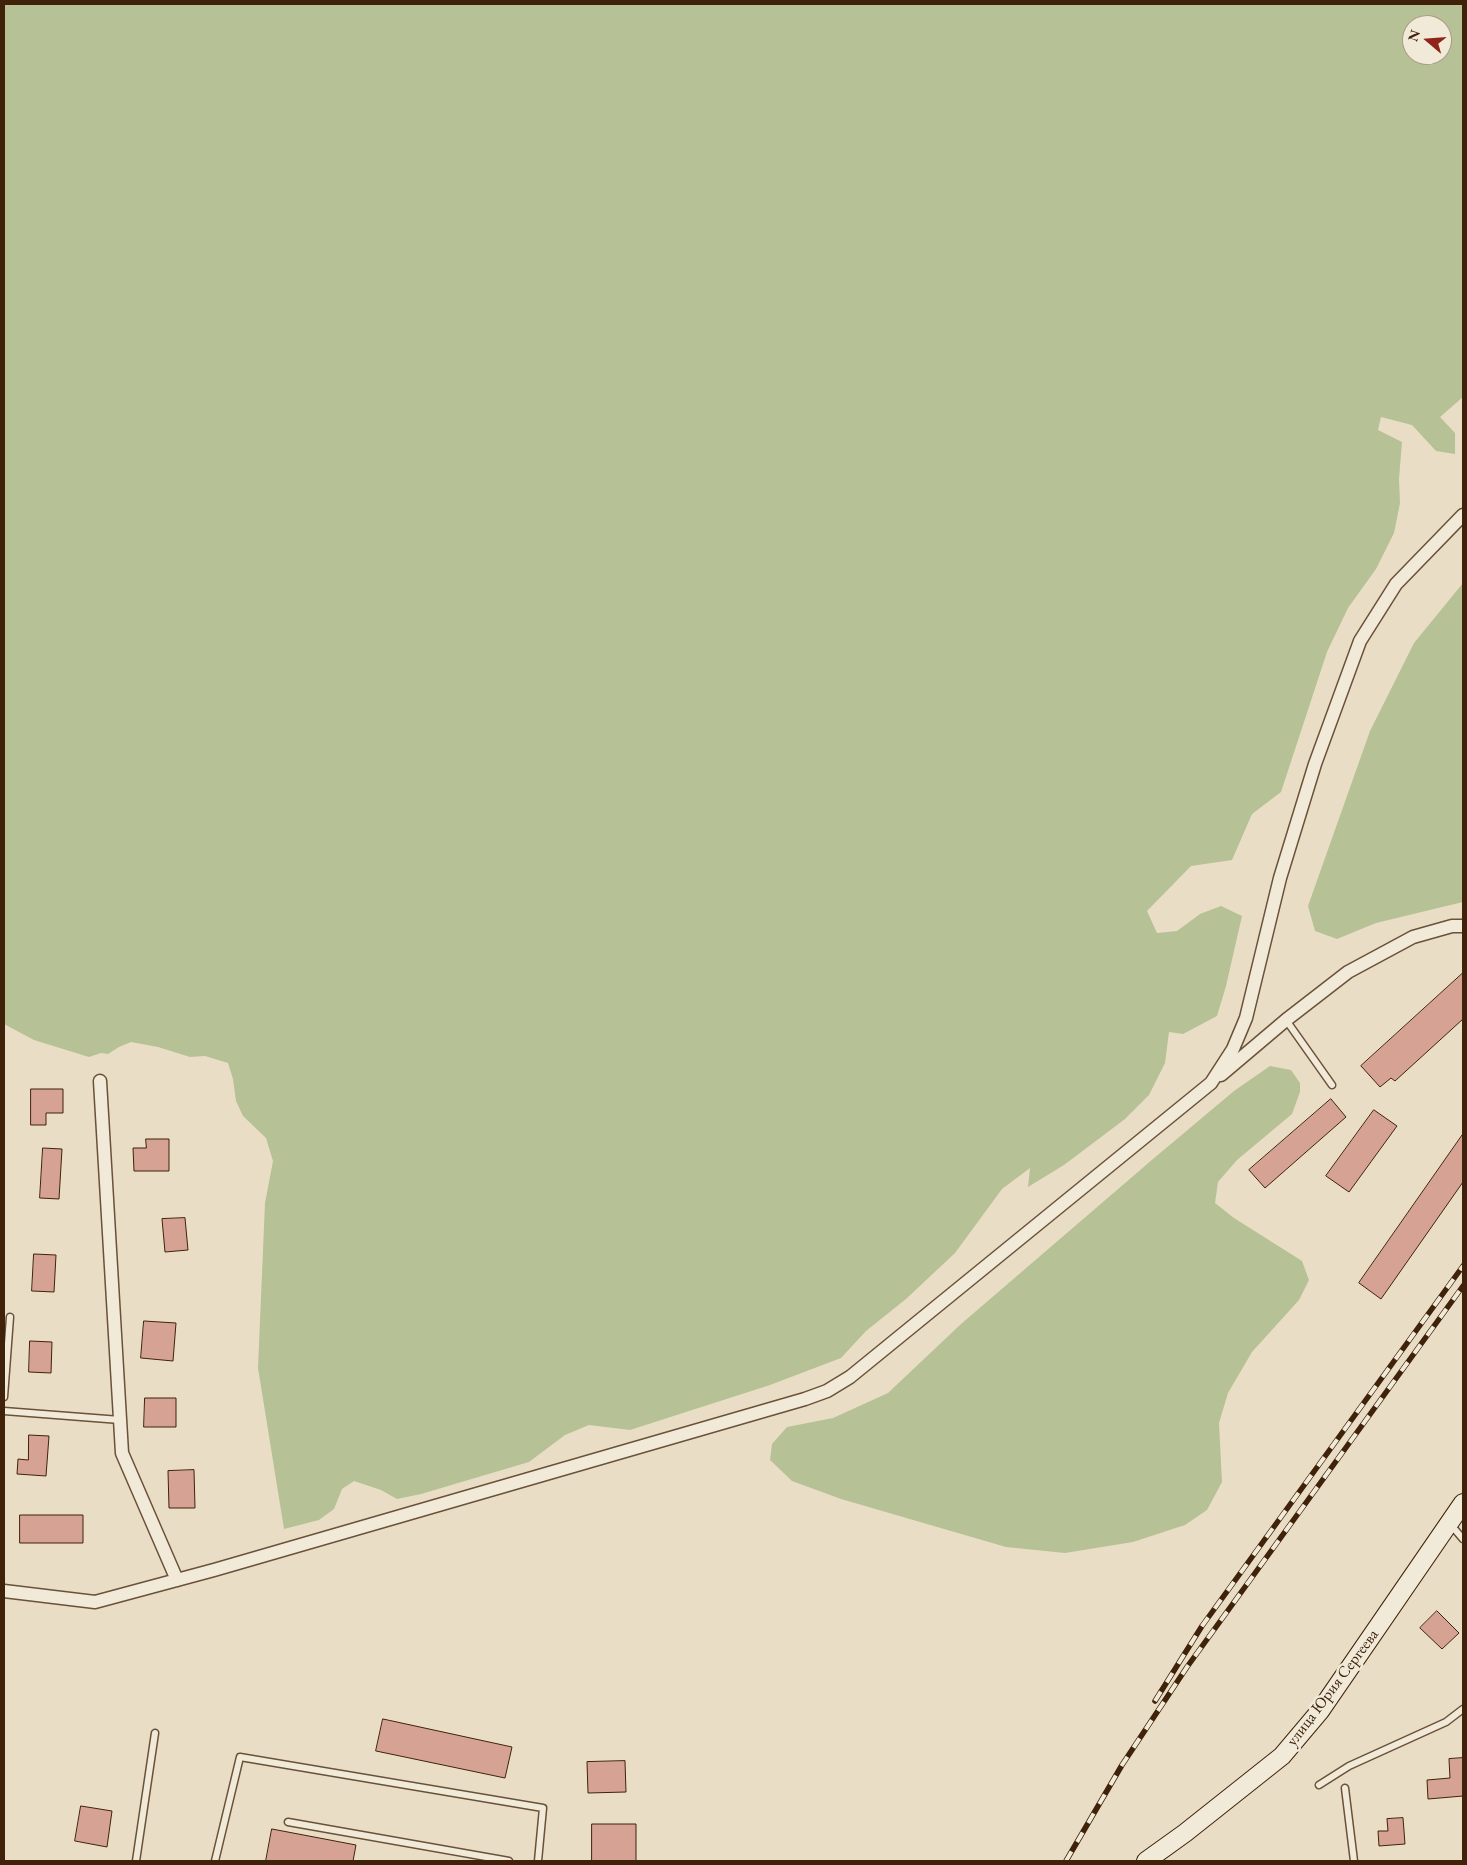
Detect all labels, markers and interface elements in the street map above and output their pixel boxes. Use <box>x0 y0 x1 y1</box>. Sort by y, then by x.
north arrow <box>1402 15 1452 65</box>
text: N <box>1403 28 1424 44</box>
street label: улица Юрия Сергеева <box>1283 1626 1383 1750</box>

